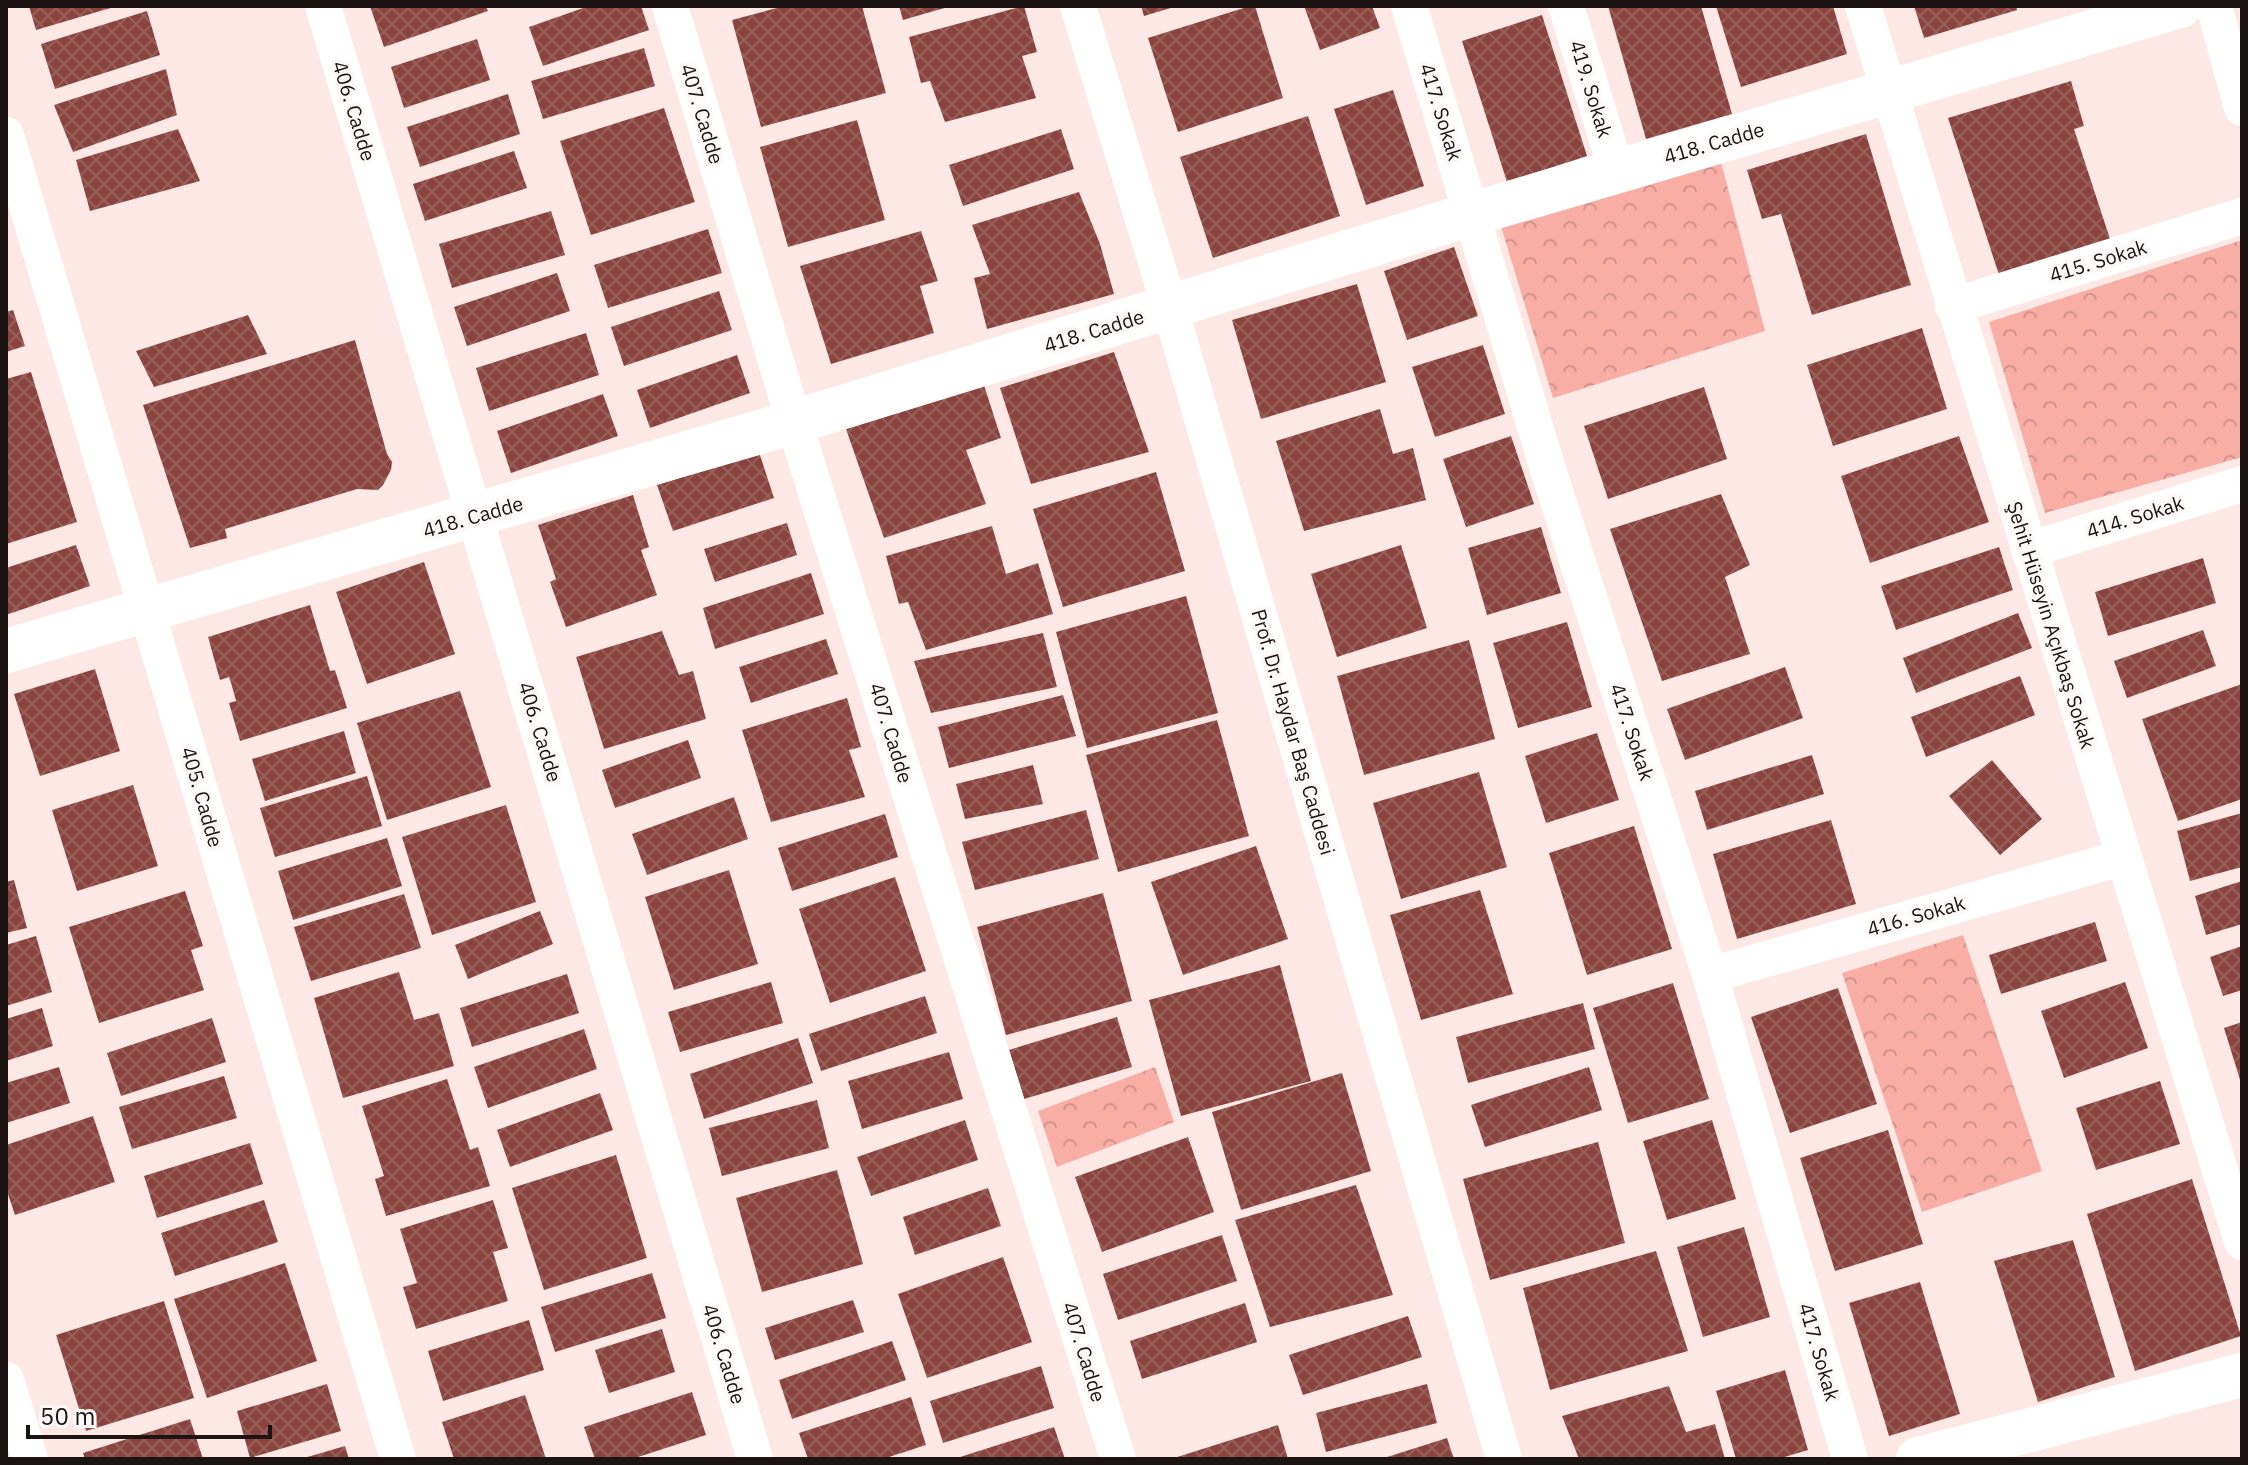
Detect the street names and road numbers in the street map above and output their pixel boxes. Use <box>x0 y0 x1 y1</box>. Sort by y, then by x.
street label: 419. Sokak <box>1564 37 1619 141</box>
street label: 406. Cadde <box>326 57 383 164</box>
street label: 407. Cadde <box>674 60 731 167</box>
street label: 417. Sokak <box>1414 60 1469 164</box>
street label: 418. Cadde <box>1660 115 1767 170</box>
street label: 415. Sokak <box>2046 233 2150 288</box>
street label: 418. Cadde <box>1040 302 1147 359</box>
street label: 418. Cadde <box>419 489 526 544</box>
street label: 414. Sokak <box>2083 489 2187 544</box>
street label: Şehit Hüseyin Açıkbaş Sokak <box>2001 498 2102 752</box>
street label: Prof. Dr. Haydar Baş Caddesi <box>1245 606 1342 858</box>
street label: 406. Cadde <box>512 678 569 785</box>
street label: 407. Cadde <box>863 679 920 786</box>
street label: 417. Sokak <box>1604 680 1661 784</box>
street label: 405. Cadde <box>175 743 230 850</box>
street label: 416. Sokak <box>1864 889 1968 942</box>
street label: 407. Cadde <box>1056 1298 1113 1405</box>
street label: 406. Cadde <box>696 1300 753 1407</box>
street label: 417. Sokak <box>1793 1300 1846 1404</box>

